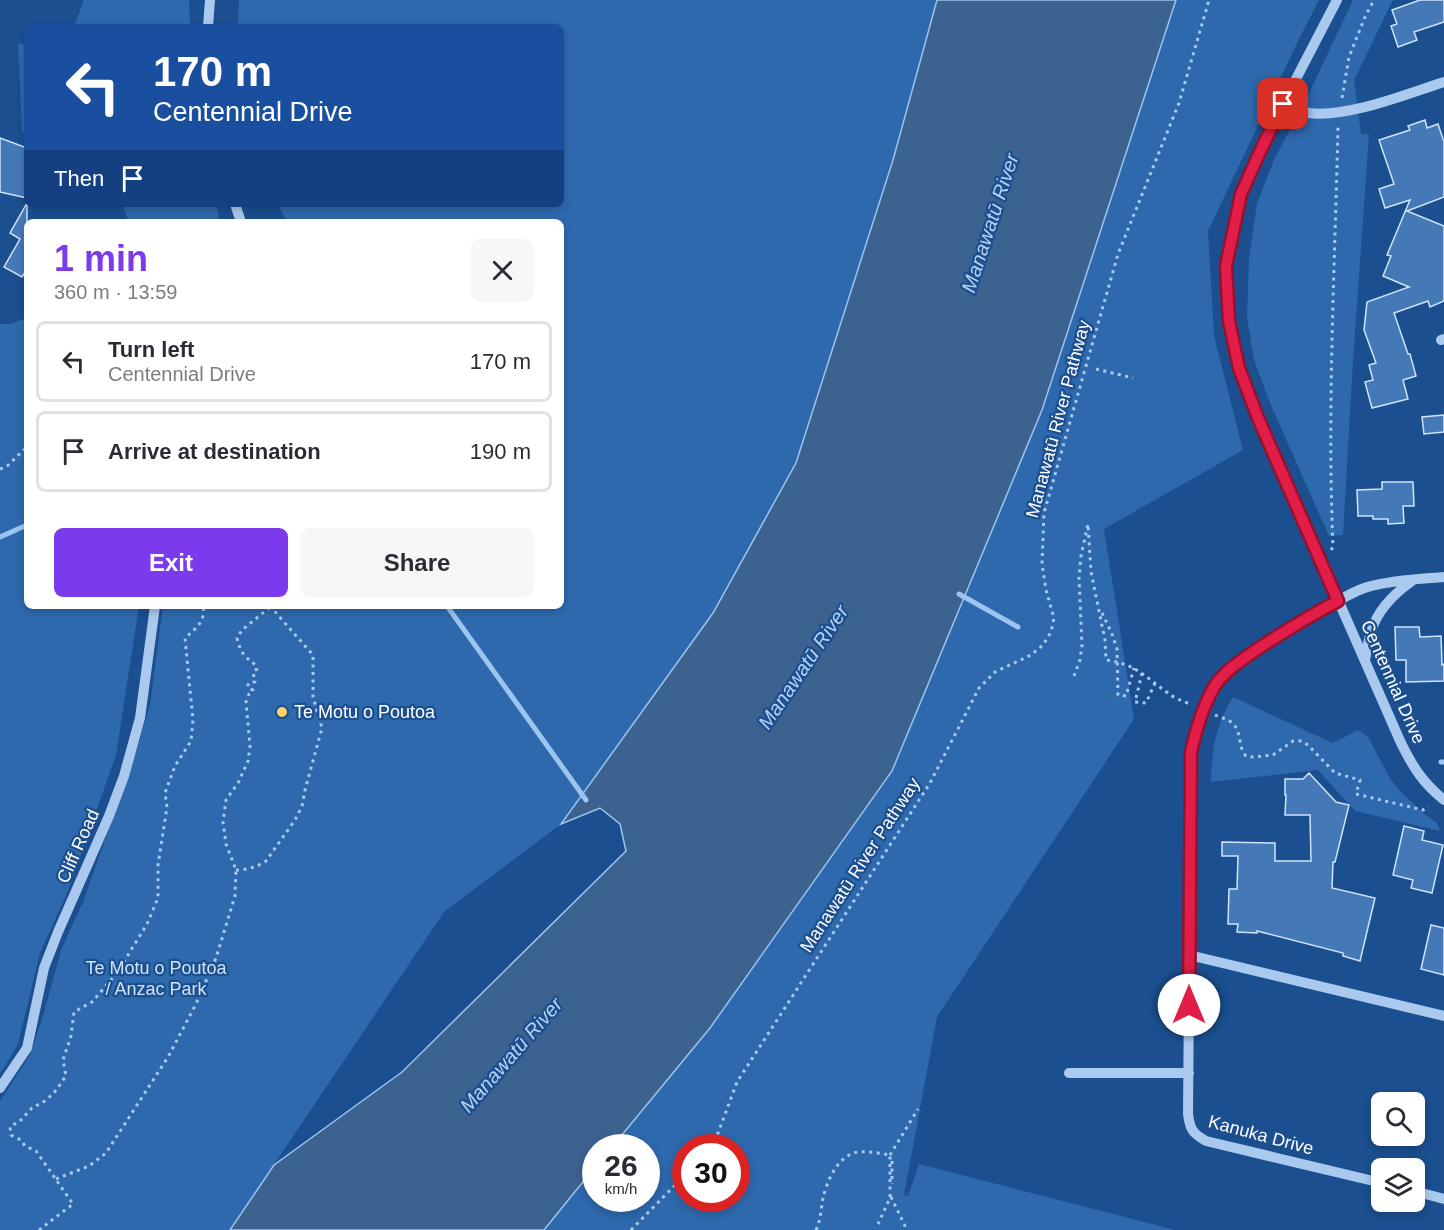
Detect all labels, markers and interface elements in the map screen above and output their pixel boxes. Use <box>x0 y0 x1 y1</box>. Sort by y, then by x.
icon: left <box>54 48 132 126</box>
text: 170 m <box>153 48 272 95</box>
pin <box>1257 78 1308 129</box>
icon: arrive <box>1266 87 1299 120</box>
text: Centennial Drive <box>153 97 353 127</box>
water label: Manawatū River <box>957 150 1023 295</box>
icon: arrive <box>116 162 149 195</box>
text: Then <box>54 166 104 191</box>
text: 1 min <box>54 238 148 279</box>
button: close <box>471 239 534 302</box>
text: 360 m · 13:59 <box>54 281 177 303</box>
street label: Manawatū River Pathway <box>1022 318 1094 520</box>
text: Turn left <box>108 337 194 362</box>
icon: left <box>57 345 90 378</box>
text: 170 m <box>470 349 531 374</box>
text: Centennial Drive <box>108 363 256 385</box>
icon: arrive <box>57 435 90 468</box>
text: Arrive at destination <box>108 439 321 464</box>
text: 190 m <box>470 439 531 464</box>
button: Exit <box>54 528 288 597</box>
button: Share <box>300 528 534 597</box>
water label: Manawatū River <box>753 600 853 733</box>
street label: Centennial Drive <box>1357 617 1429 747</box>
place label: Te Motu o Poutoa <box>294 702 436 722</box>
marker: Te Motu o Poutoa <box>275 705 289 719</box>
street label: Manawatū River Pathway <box>796 774 924 956</box>
street label: Cliff Road <box>53 806 103 886</box>
park label: Te Motu o Poutoa / Anzac Park <box>85 958 228 999</box>
position arrow <box>1157 973 1221 1037</box>
water label: Manawatū River <box>455 992 568 1117</box>
map controls <box>1371 1092 1425 1212</box>
button: search <box>1371 1092 1425 1146</box>
street label: Kanuka Drive <box>1206 1111 1316 1159</box>
speed limit sign: 30 <box>672 1134 750 1212</box>
text: 26 <box>604 1149 638 1182</box>
button: layers <box>1371 1158 1425 1212</box>
text: km/h <box>605 1180 637 1197</box>

